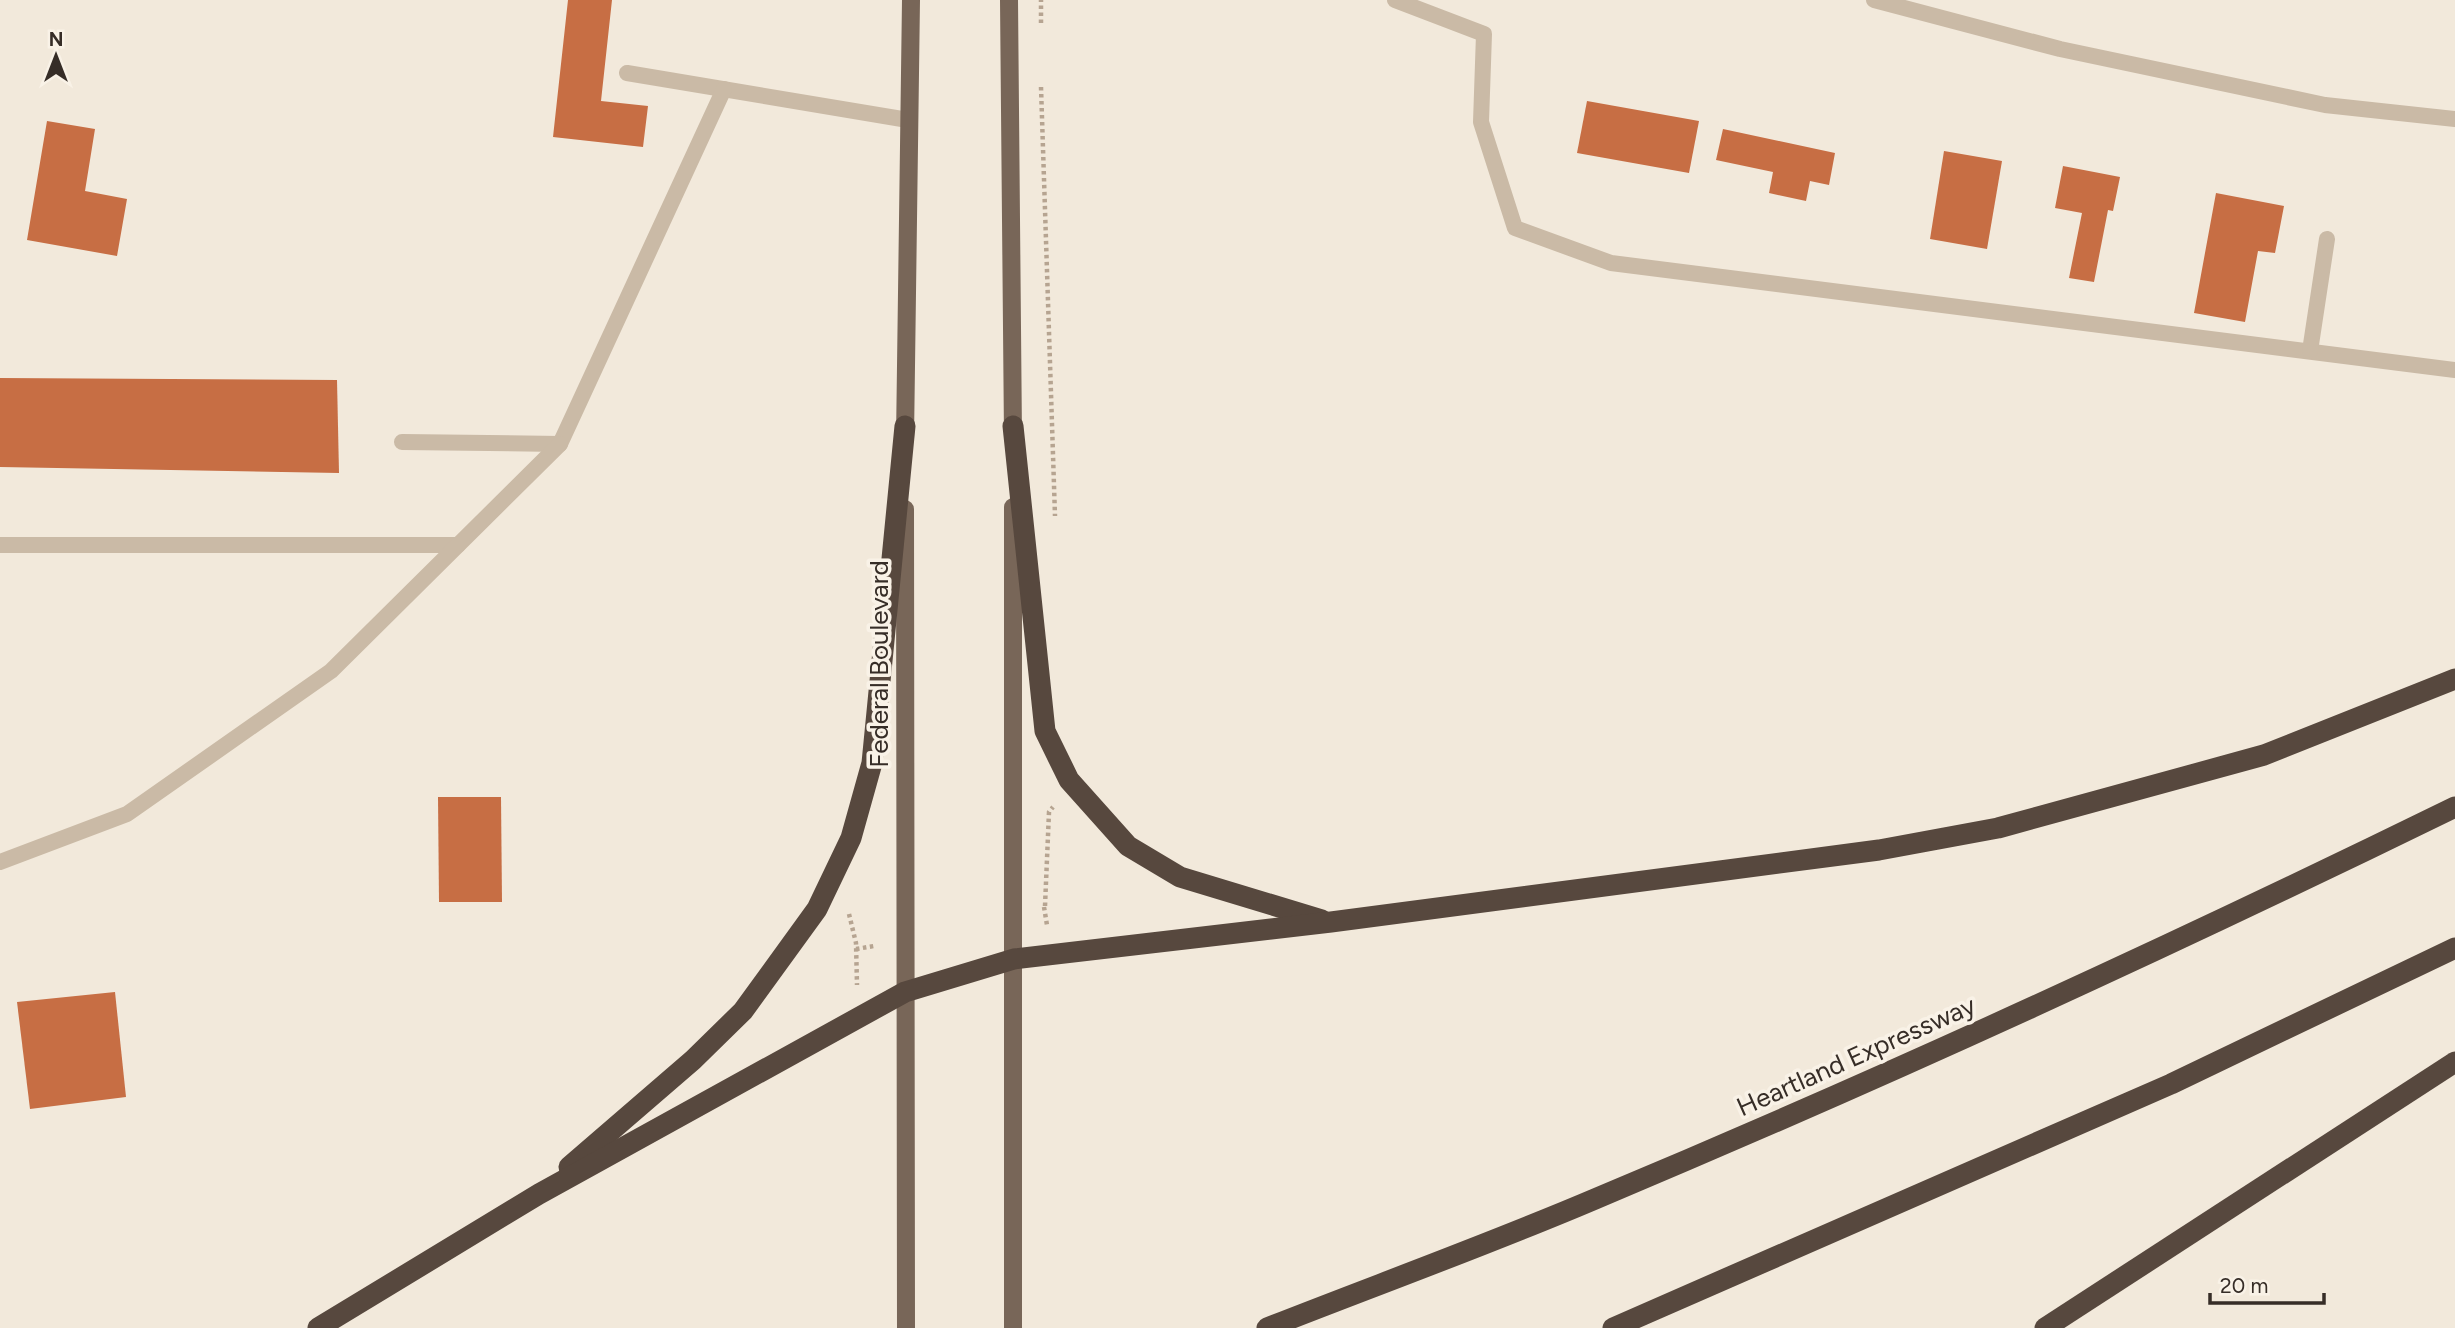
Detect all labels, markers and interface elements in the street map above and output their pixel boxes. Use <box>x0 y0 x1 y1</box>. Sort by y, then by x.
north arrow <box>21 21 91 91</box>
text: N <box>49 28 63 51</box>
street label: Federal Boulevard <box>863 560 895 768</box>
street label: Heartland Expressway <box>1732 989 1981 1123</box>
scale bar <box>2210 1262 2324 1306</box>
text: 20 m <box>2220 1273 2268 1298</box>

